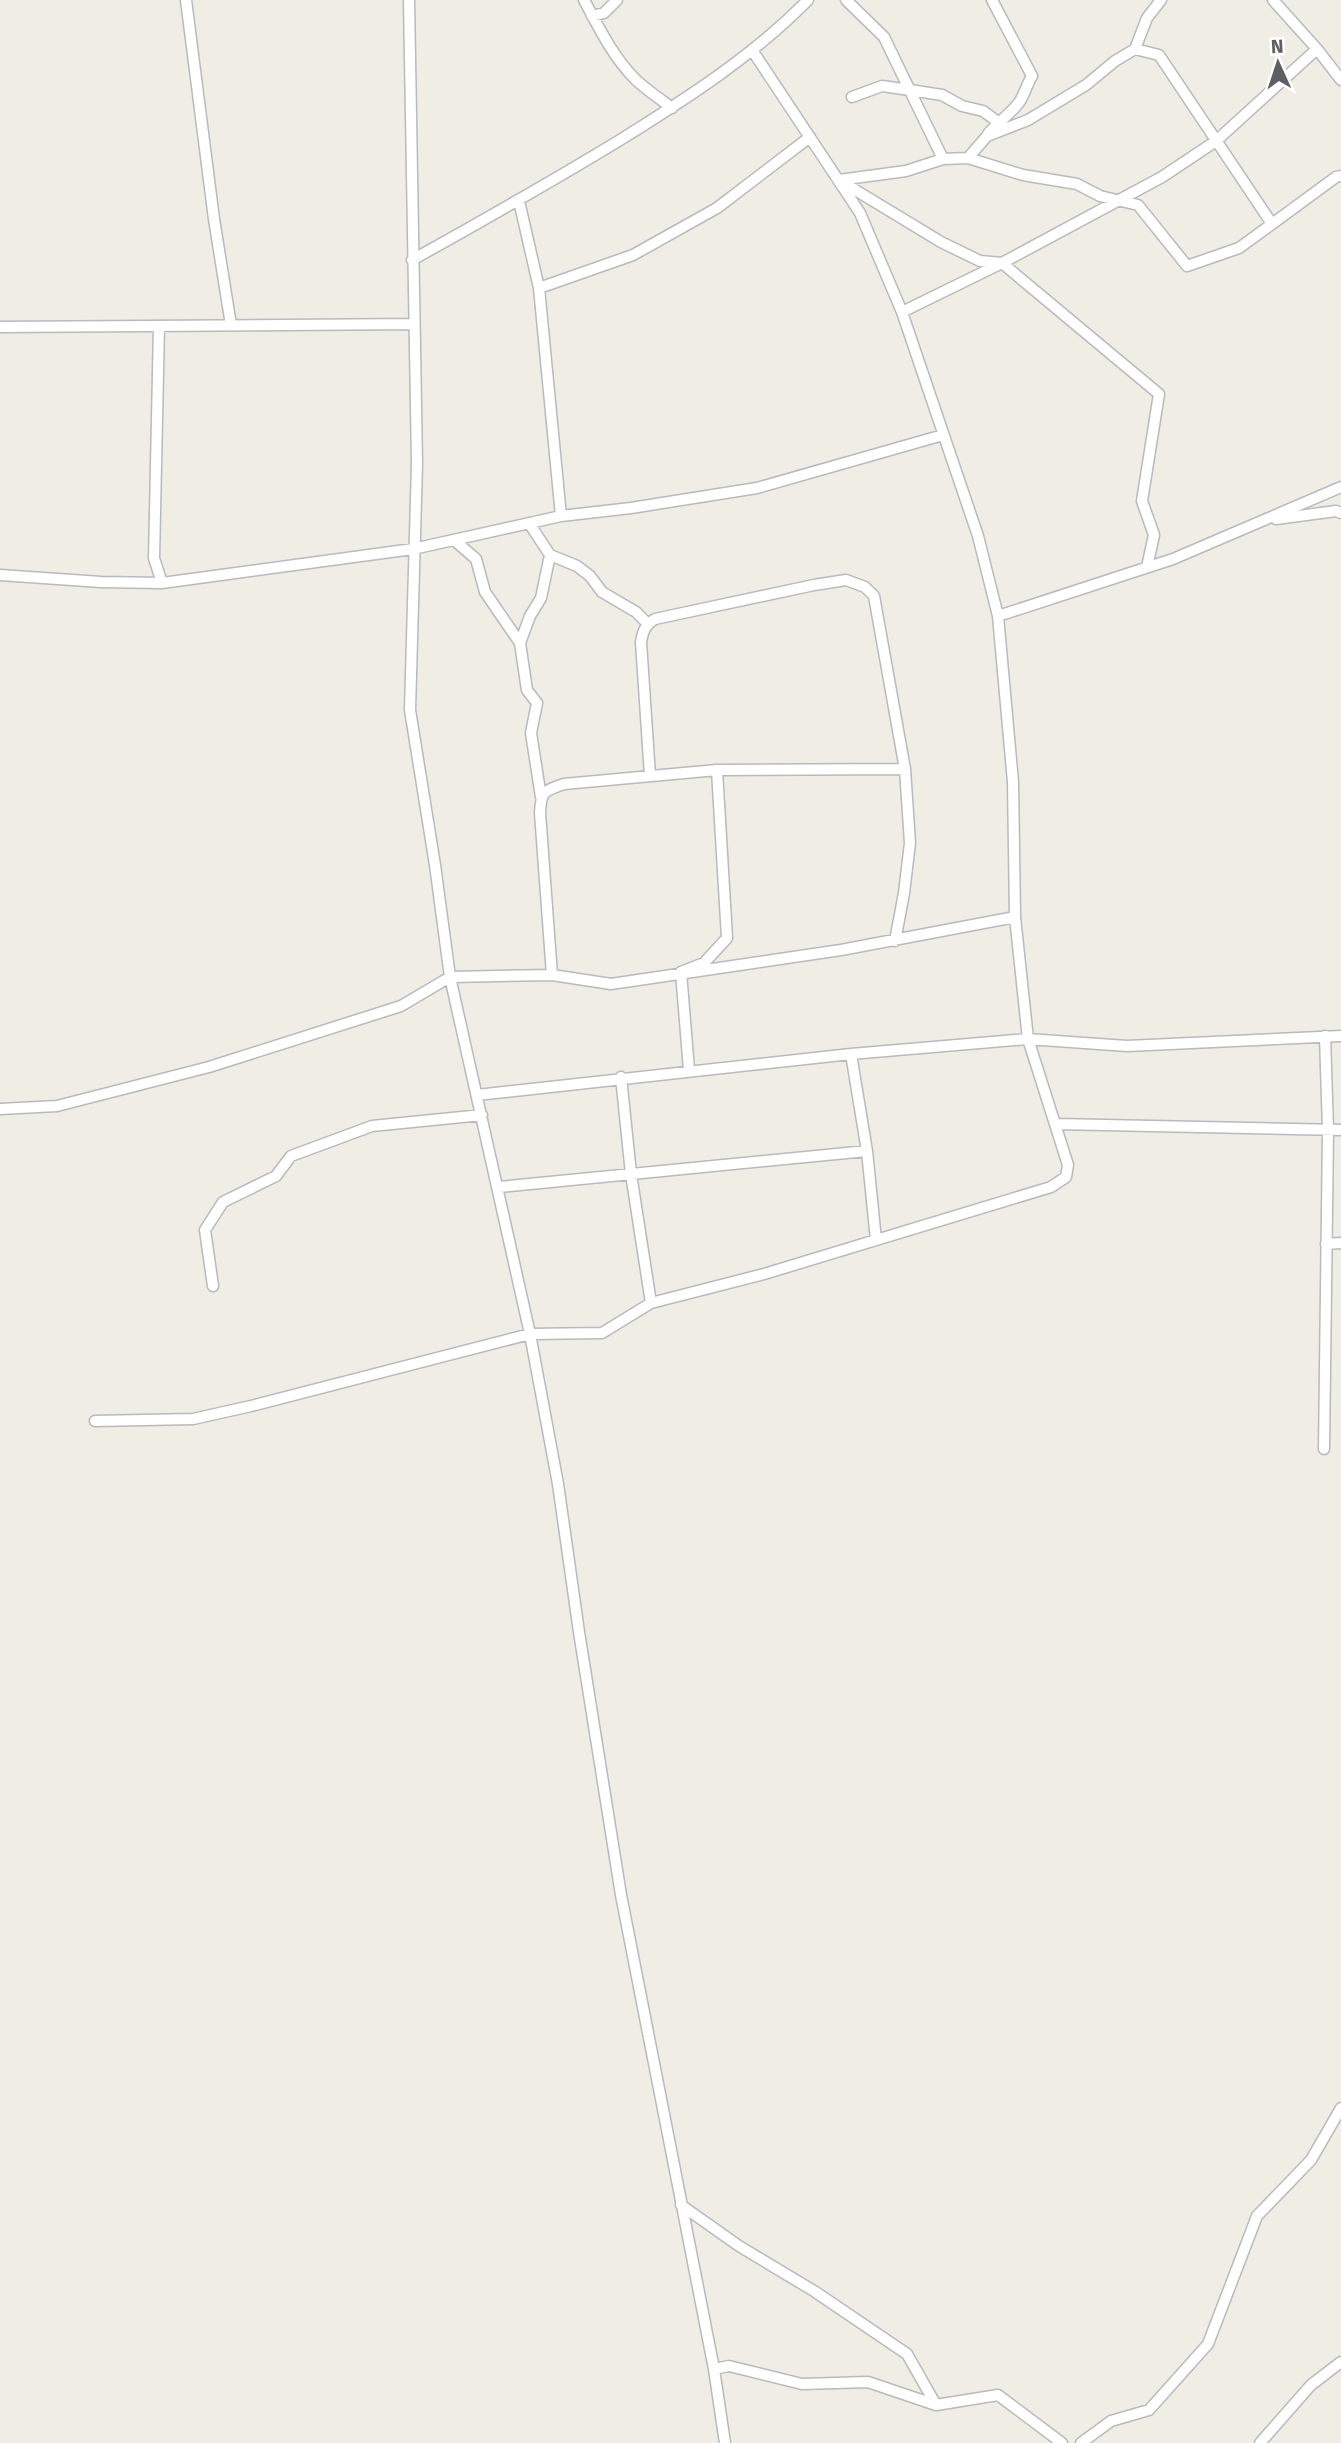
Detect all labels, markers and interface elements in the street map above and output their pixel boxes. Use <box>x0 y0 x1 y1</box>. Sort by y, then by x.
north arrow <box>1243 28 1313 98</box>
text: N <box>1270 35 1284 58</box>

